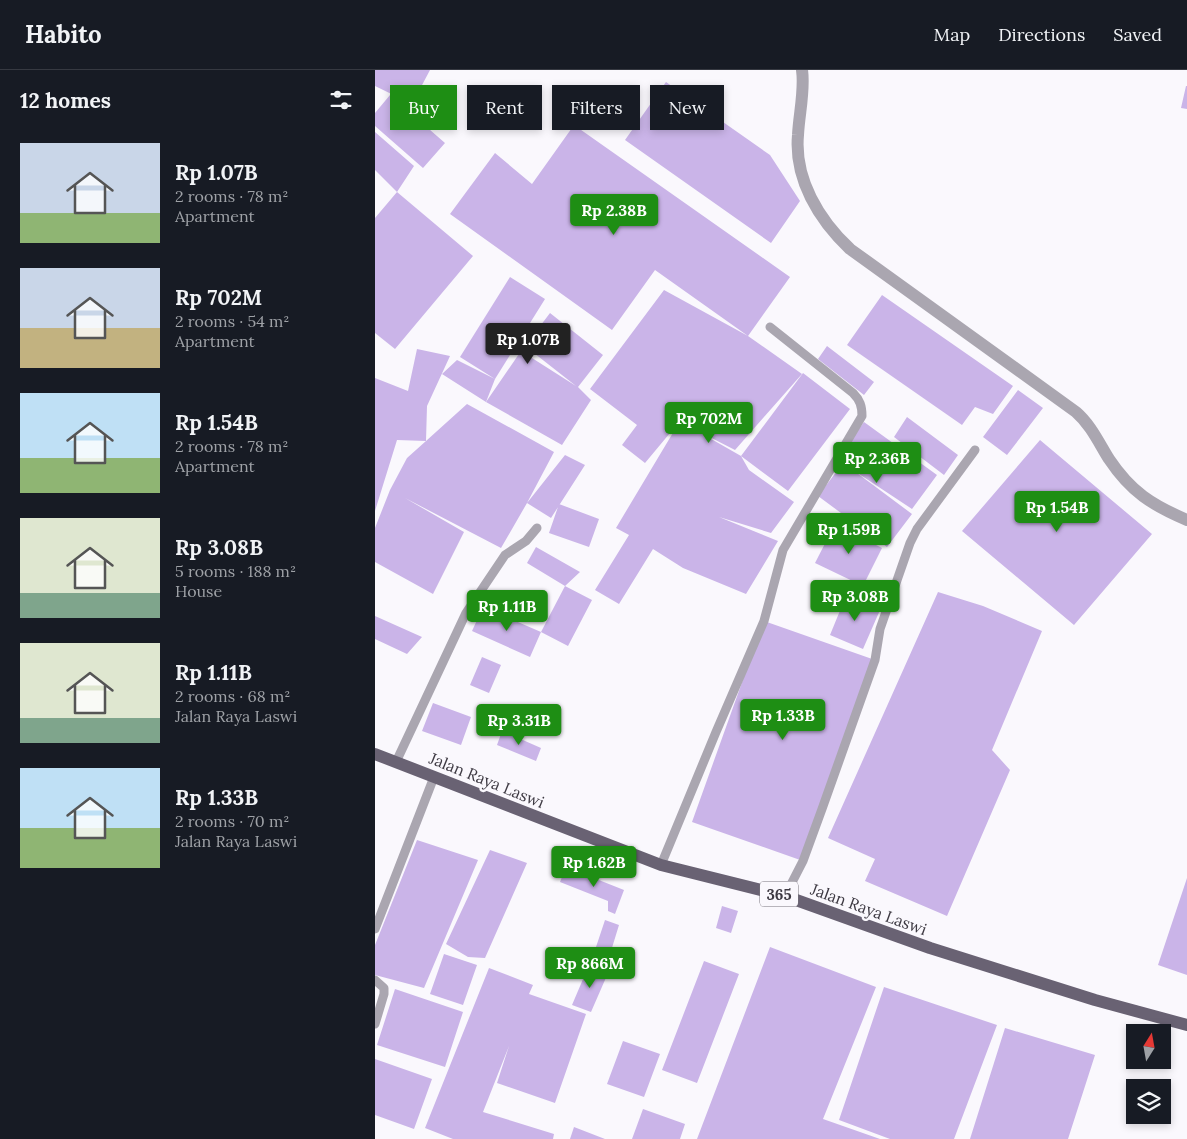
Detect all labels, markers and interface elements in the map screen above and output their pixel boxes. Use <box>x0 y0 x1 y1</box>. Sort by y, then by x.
text: Habito <box>25 19 102 50</box>
text: Map <box>934 23 970 46</box>
text: Directions <box>998 23 1085 46</box>
text: Saved <box>1113 23 1162 46</box>
chip: Buy <box>390 85 457 130</box>
chip: Rent <box>467 85 542 130</box>
chip: Filters <box>552 85 640 130</box>
chip: New <box>650 85 724 130</box>
icon: filters <box>327 86 355 114</box>
text: 12 homes <box>20 87 111 114</box>
text: Rp 1.07B <box>175 159 258 186</box>
icon: home <box>60 163 120 223</box>
text: 2 rooms · 78 m² <box>175 186 289 206</box>
pin: Rp 2.38B <box>562 194 666 236</box>
text: Rp 2.38B <box>581 200 647 220</box>
text: Apartment <box>175 206 255 226</box>
text: Rp 702M <box>175 284 262 311</box>
icon: home <box>60 288 120 348</box>
text: 2 rooms · 54 m² <box>175 311 290 331</box>
pin: Rp 1.07B <box>476 322 580 365</box>
text: Rp 1.07B <box>497 329 559 349</box>
text: Apartment <box>175 331 255 351</box>
pin: Rp 702M <box>663 402 755 444</box>
text: Rp 702M <box>676 408 742 428</box>
text: Rp 1.54B <box>175 409 258 436</box>
icon: home <box>60 413 120 473</box>
text: 2 rooms · 78 m² <box>175 436 289 456</box>
pin: Rp 2.36B <box>825 442 929 484</box>
text: Rp 2.36B <box>844 448 910 468</box>
text: Apartment <box>175 456 255 476</box>
pin: Rp 1.54B <box>1005 490 1109 533</box>
text: Rp 1.54B <box>1025 497 1089 517</box>
pin: Rp 1.59B <box>797 512 901 555</box>
text: Rp 1.59B <box>817 519 881 539</box>
text: Rp 3.08B <box>175 534 263 561</box>
icon: home <box>60 538 120 598</box>
text: 5 rooms · 188 m² <box>175 561 296 581</box>
pin: Rp 3.08B <box>803 580 907 622</box>
text: House <box>175 581 222 601</box>
text: Rp 3.08B <box>821 586 889 606</box>
pin: Rp 1.11B <box>455 590 559 632</box>
text: Rp 1.11B <box>478 596 536 616</box>
text: Rp 1.11B <box>175 659 252 686</box>
icon: home <box>60 663 120 723</box>
text: 2 rooms · 68 m² <box>175 686 290 706</box>
pin: Rp 1.33B <box>731 698 835 741</box>
pin: Rp 3.31B <box>467 704 571 746</box>
text: Rp 1.33B <box>751 705 815 725</box>
text: Jalan Raya Laswi <box>175 706 297 726</box>
text: Rp 3.31B <box>487 710 551 730</box>
street label: Jalan Raya Laswi <box>426 747 547 812</box>
text: Rp 1.33B <box>175 784 258 811</box>
icon: home <box>60 788 120 848</box>
text: 2 rooms · 70 m² <box>175 811 289 831</box>
text: Jalan Raya Laswi <box>175 831 297 851</box>
pin: Rp 1.62B <box>542 846 646 888</box>
text: Rp 1.62B <box>562 852 626 872</box>
street label: Jalan Raya Laswi <box>807 878 930 939</box>
road number: 365 <box>760 882 798 906</box>
pin: Rp 866M <box>544 946 636 989</box>
text: Rp 866M <box>556 953 624 973</box>
north arrow <box>1126 1024 1171 1069</box>
map controls <box>1126 1024 1171 1124</box>
button: layers <box>1126 1079 1171 1124</box>

